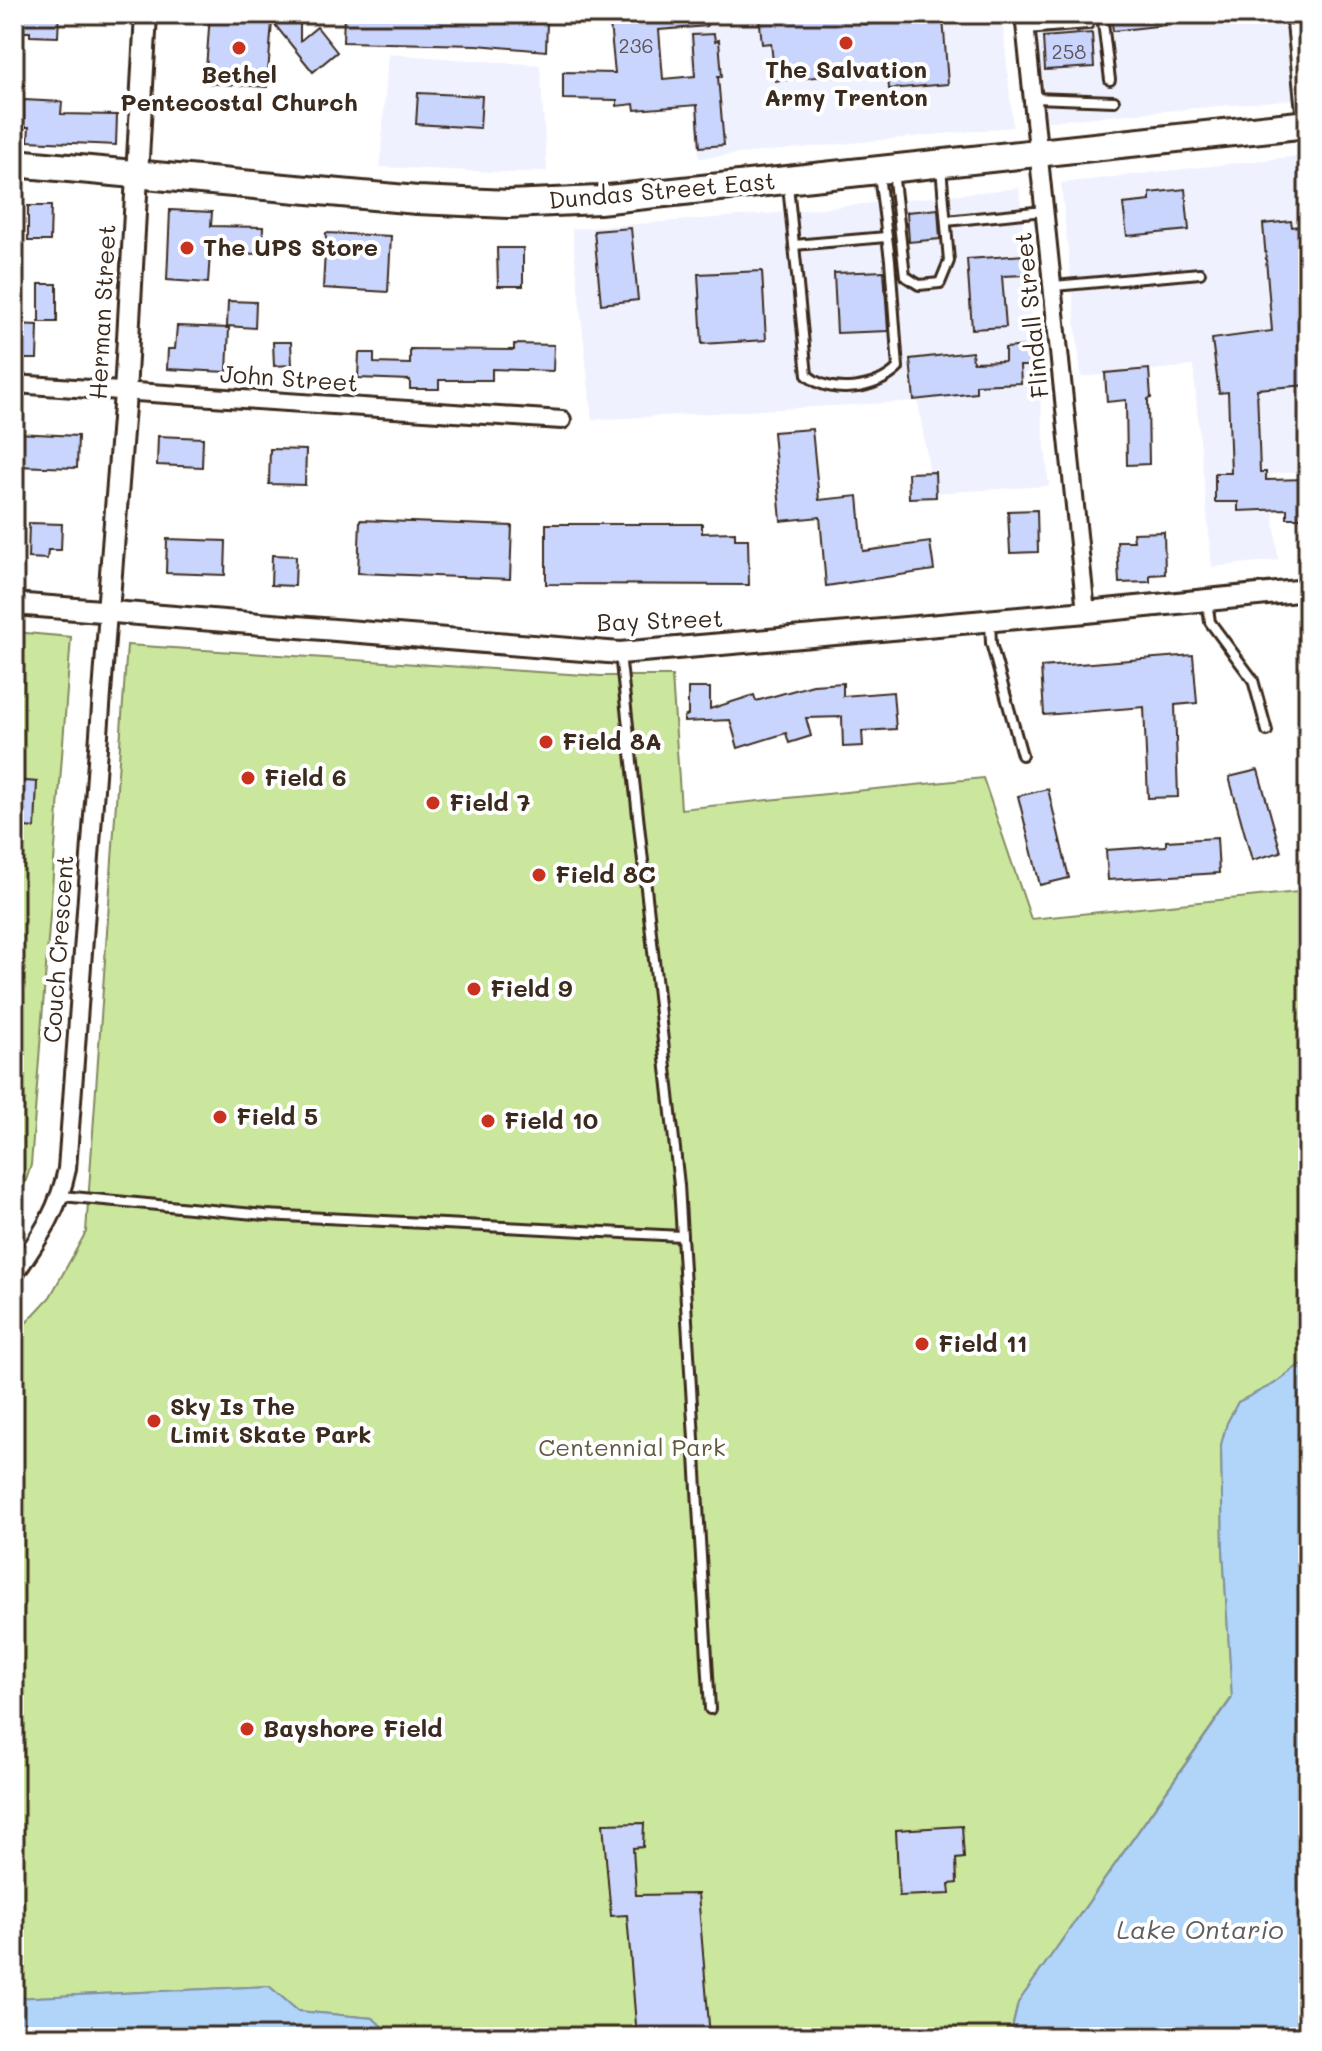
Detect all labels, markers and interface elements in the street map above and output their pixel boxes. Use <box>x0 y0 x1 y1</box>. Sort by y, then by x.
house number: 236 <box>619 32 653 58</box>
marker: The Salvation Army Trenton <box>837 34 855 52</box>
house number: 258 <box>1052 38 1086 64</box>
marker: Bethel Pentecostal Church <box>230 39 248 57</box>
place label: The Salvation Army Trenton <box>764 53 928 112</box>
place label: Bethel Pentecostal Church <box>120 58 358 117</box>
street label: Dundas Street East <box>547 164 777 215</box>
street label: Herman Street <box>81 223 122 400</box>
place label: The UPS Store <box>203 231 378 262</box>
street label: Flindall Street <box>1006 231 1055 400</box>
marker: The UPS Store <box>178 239 196 257</box>
street label: John Street <box>219 357 359 398</box>
street label: Bay Street <box>596 602 724 637</box>
place label: Field 8A <box>562 725 662 756</box>
marker: Field 8A <box>537 733 555 751</box>
place label: Field 6 <box>264 761 347 792</box>
marker: Field 6 <box>239 769 257 787</box>
place label: Field 7 <box>449 786 530 817</box>
marker: Field 7 <box>424 794 442 812</box>
street label: Couch Crescent <box>35 854 80 1044</box>
place label: Field 8C <box>555 858 656 889</box>
marker: Field 8C <box>530 866 548 884</box>
place label: Field 9 <box>490 972 573 1003</box>
marker: Field 9 <box>465 980 483 998</box>
place label: Field 5 <box>236 1100 318 1131</box>
place label: Field 10 <box>504 1104 598 1135</box>
marker: Field 5 <box>211 1108 229 1126</box>
marker: Field 10 <box>479 1112 497 1130</box>
place label: Field 11 <box>938 1327 1027 1358</box>
marker: Field 11 <box>913 1335 931 1353</box>
place label: Sky Is The Limit Skate Park <box>170 1390 371 1449</box>
marker: Sky Is The Limit Skate Park <box>145 1412 163 1430</box>
park label: Centennial Park <box>538 1431 726 1462</box>
place label: Bayshore Field <box>263 1712 442 1743</box>
marker: Bayshore Field <box>238 1720 256 1738</box>
water label: Lake Ontario <box>1116 1912 1284 1946</box>

